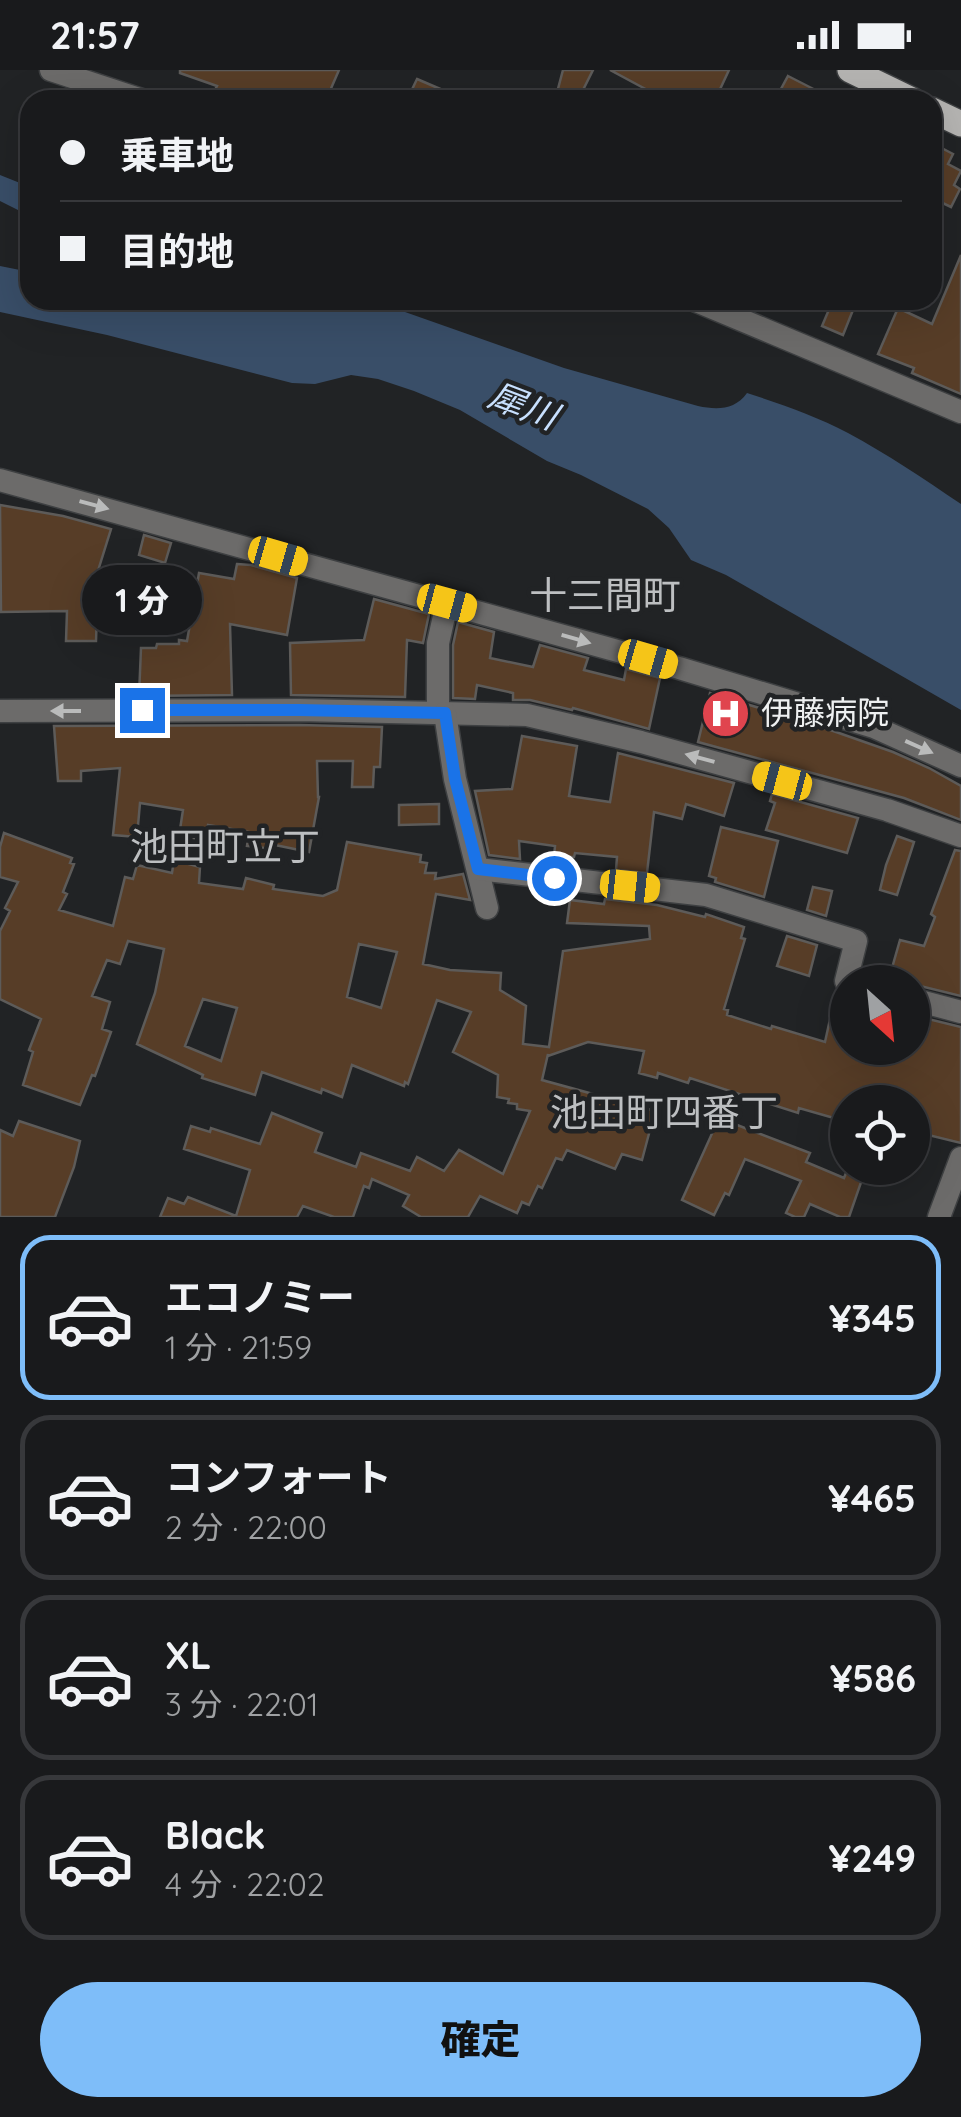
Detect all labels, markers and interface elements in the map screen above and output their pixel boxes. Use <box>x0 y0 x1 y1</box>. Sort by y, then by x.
text: 21:57 <box>50 11 140 59</box>
text: 乗車地 <box>120 131 234 179</box>
text: 目的地 <box>120 227 234 275</box>
water label: 犀川 <box>483 372 568 440</box>
one-way arrow <box>79 498 110 514</box>
car <box>245 533 311 579</box>
callout: 1 分 <box>82 565 202 635</box>
district label: 十三間町 <box>529 571 681 619</box>
text: 1 分 <box>115 580 169 620</box>
car <box>414 581 480 625</box>
one-way arrow <box>561 632 592 647</box>
car <box>615 636 681 682</box>
hospital icon: 伊藤病院 <box>700 687 752 739</box>
route end <box>120 688 165 733</box>
place label: 伊藤病院 <box>761 692 889 732</box>
one-way arrow <box>49 703 81 719</box>
one-way arrow <box>904 739 934 755</box>
one-way arrow <box>684 750 715 766</box>
car <box>749 759 815 803</box>
district label: 池田町立丁 <box>130 822 320 870</box>
route start <box>532 856 577 901</box>
car <box>599 868 661 904</box>
north arrow <box>830 965 930 1065</box>
map controls <box>830 965 930 1185</box>
button: locate <box>830 1085 930 1185</box>
district label: 池田町四番丁 <box>550 1088 778 1136</box>
icon: car <box>45 1273 135 1363</box>
text: エコノミー <box>165 1273 355 1321</box>
text: ¥345 <box>829 1294 916 1342</box>
text: 1 分 · 21:59 <box>165 1327 312 1367</box>
icon: car <box>45 1453 135 1543</box>
text: コンフォート <box>165 1453 392 1501</box>
text: ¥465 <box>828 1474 916 1522</box>
text: 2 分 · 22:00 <box>165 1507 327 1547</box>
text: XL <box>165 1631 211 1679</box>
icon: car <box>45 1633 135 1723</box>
text: ¥586 <box>830 1654 916 1702</box>
text: 3 分 · 22:01 <box>165 1684 319 1724</box>
text: Black <box>165 1811 265 1859</box>
icon: car <box>45 1813 135 1903</box>
text: ¥249 <box>829 1834 916 1882</box>
text: 4 分 · 22:02 <box>165 1864 325 1904</box>
button: 確定 <box>40 1982 921 2097</box>

